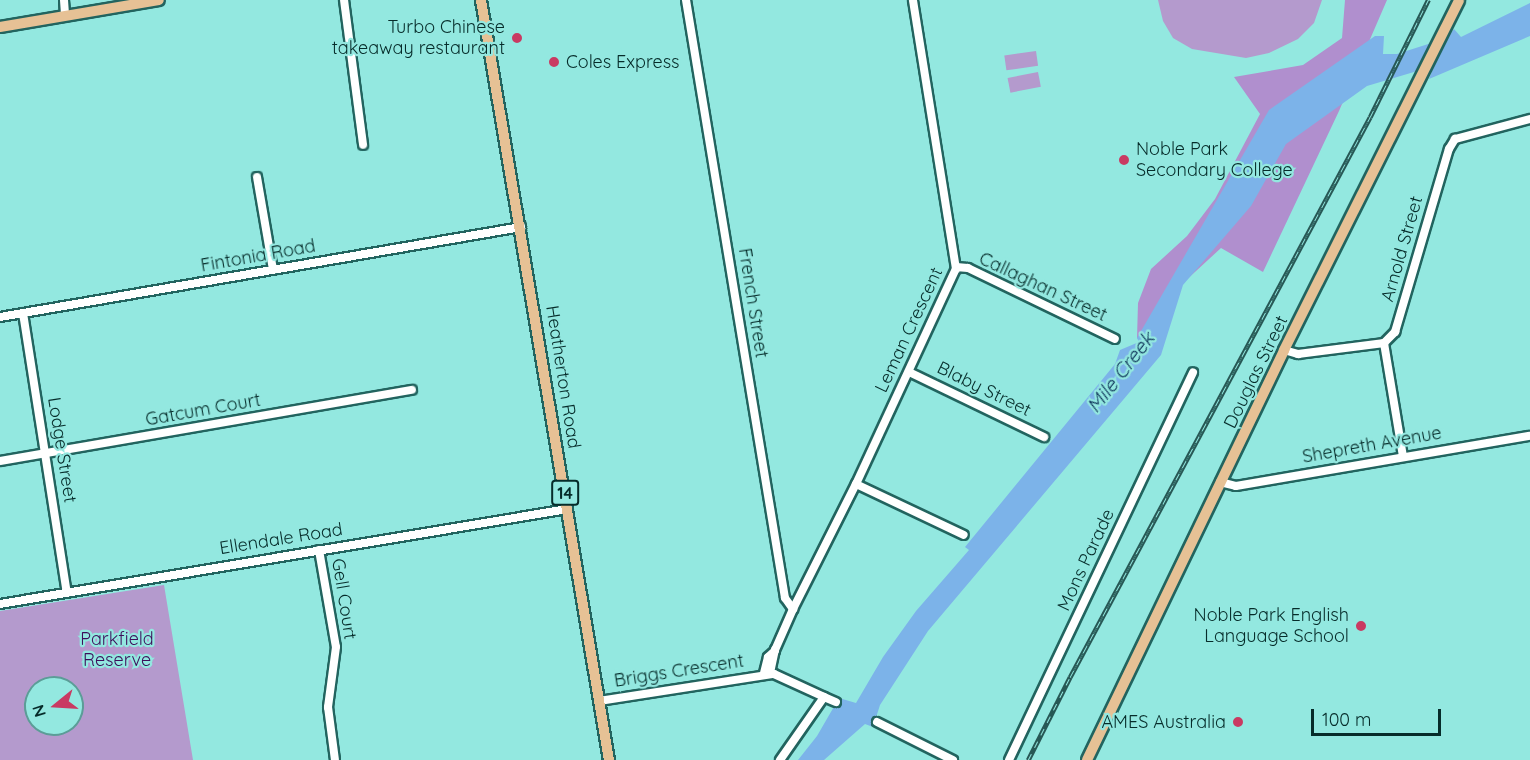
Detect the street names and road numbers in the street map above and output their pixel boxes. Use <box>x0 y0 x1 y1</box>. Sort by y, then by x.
street label: Arnold Street <box>1377 194 1427 304</box>
street label: Fintonia Road <box>199 235 317 277</box>
street label: French Street <box>734 247 772 359</box>
street label: Callaghan Street <box>976 248 1110 326</box>
street label: Leman Crescent <box>871 264 947 396</box>
street label: Heatherton Road <box>541 304 585 450</box>
street label: Douglas Street <box>1219 312 1293 432</box>
street label: Blaby Street <box>933 357 1035 421</box>
street label: Gatcum Court <box>144 389 262 431</box>
street label: Lodge Street <box>43 396 81 504</box>
street label: Shepreth Avenue <box>1301 422 1443 468</box>
road number: 14 <box>550 480 580 506</box>
street label: Mons Parade <box>1053 506 1119 614</box>
street label: Ellendale Road <box>218 519 344 559</box>
street label: Gell Court <box>327 557 361 641</box>
street label: Briggs Crescent <box>613 650 745 692</box>

